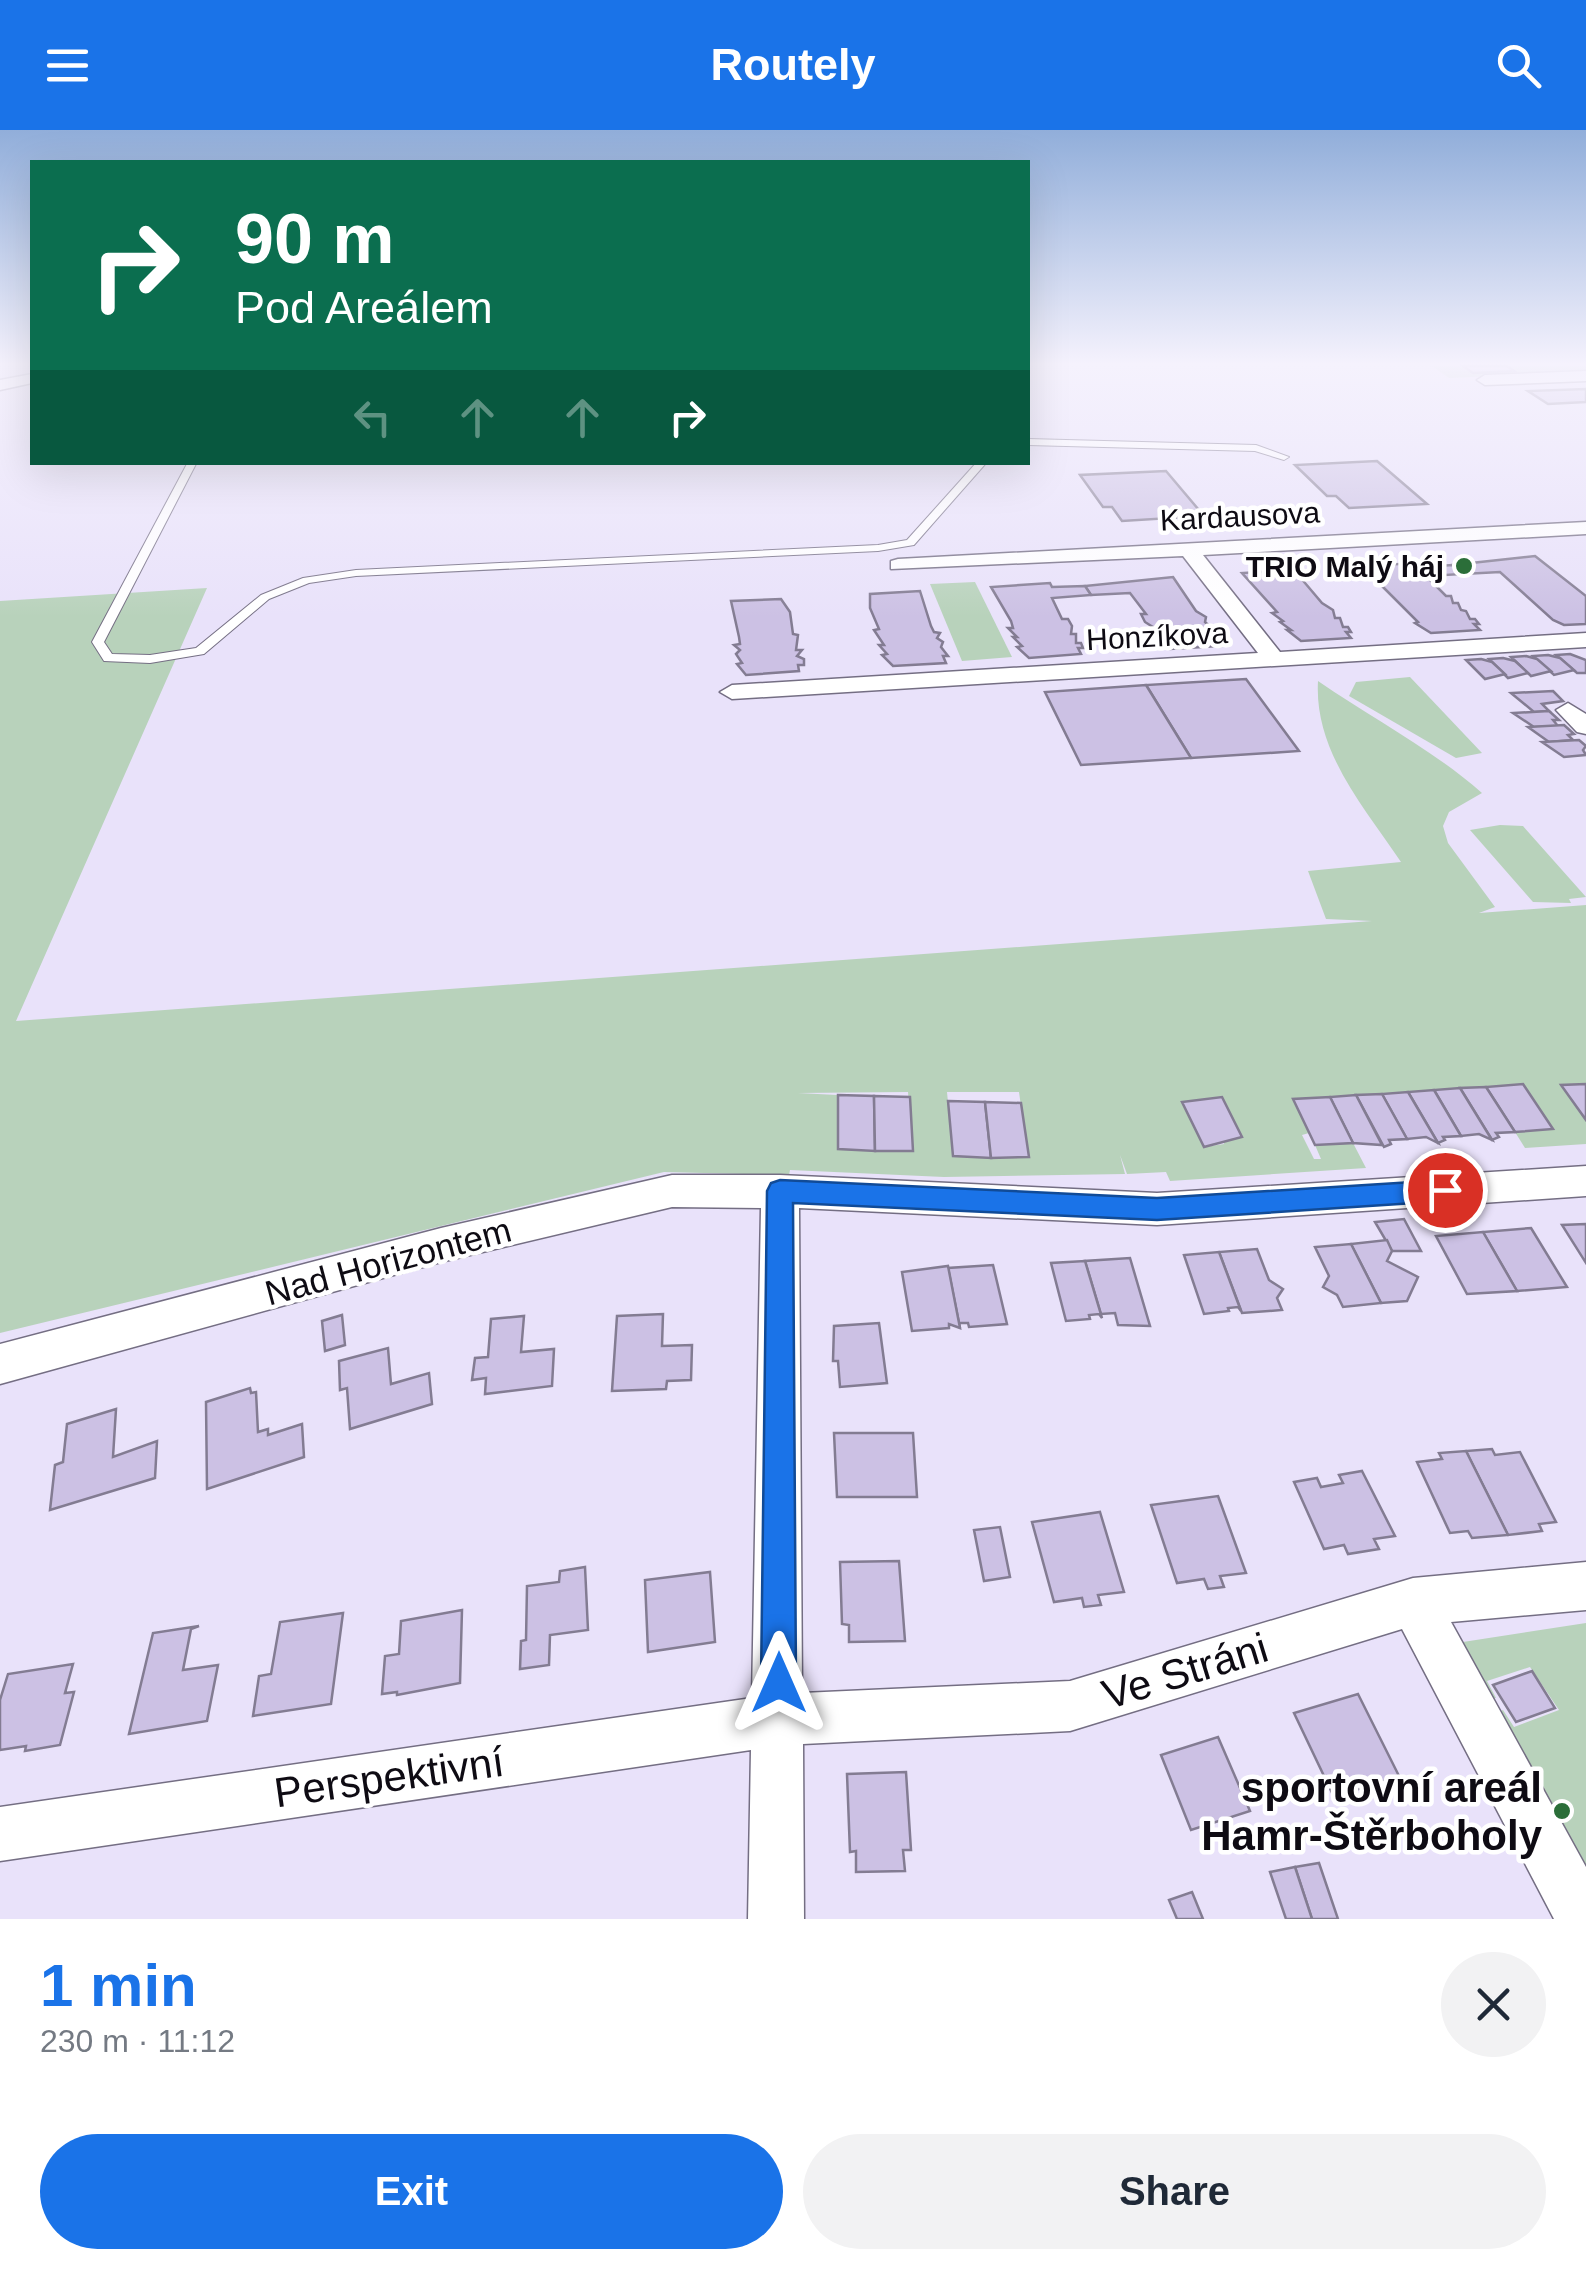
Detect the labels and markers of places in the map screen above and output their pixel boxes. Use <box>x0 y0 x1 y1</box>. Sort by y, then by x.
place label: TRIO Malý háj <box>1246 550 1444 583</box>
marker: TRIO Malý háj <box>1453 555 1475 577</box>
pin <box>1403 1148 1488 1233</box>
place label: sportovní areál Hamr-Štěrboholy <box>1201 1764 1543 1859</box>
marker: sportovní areál Hamr-Štěrboholy <box>1551 1800 1573 1822</box>

